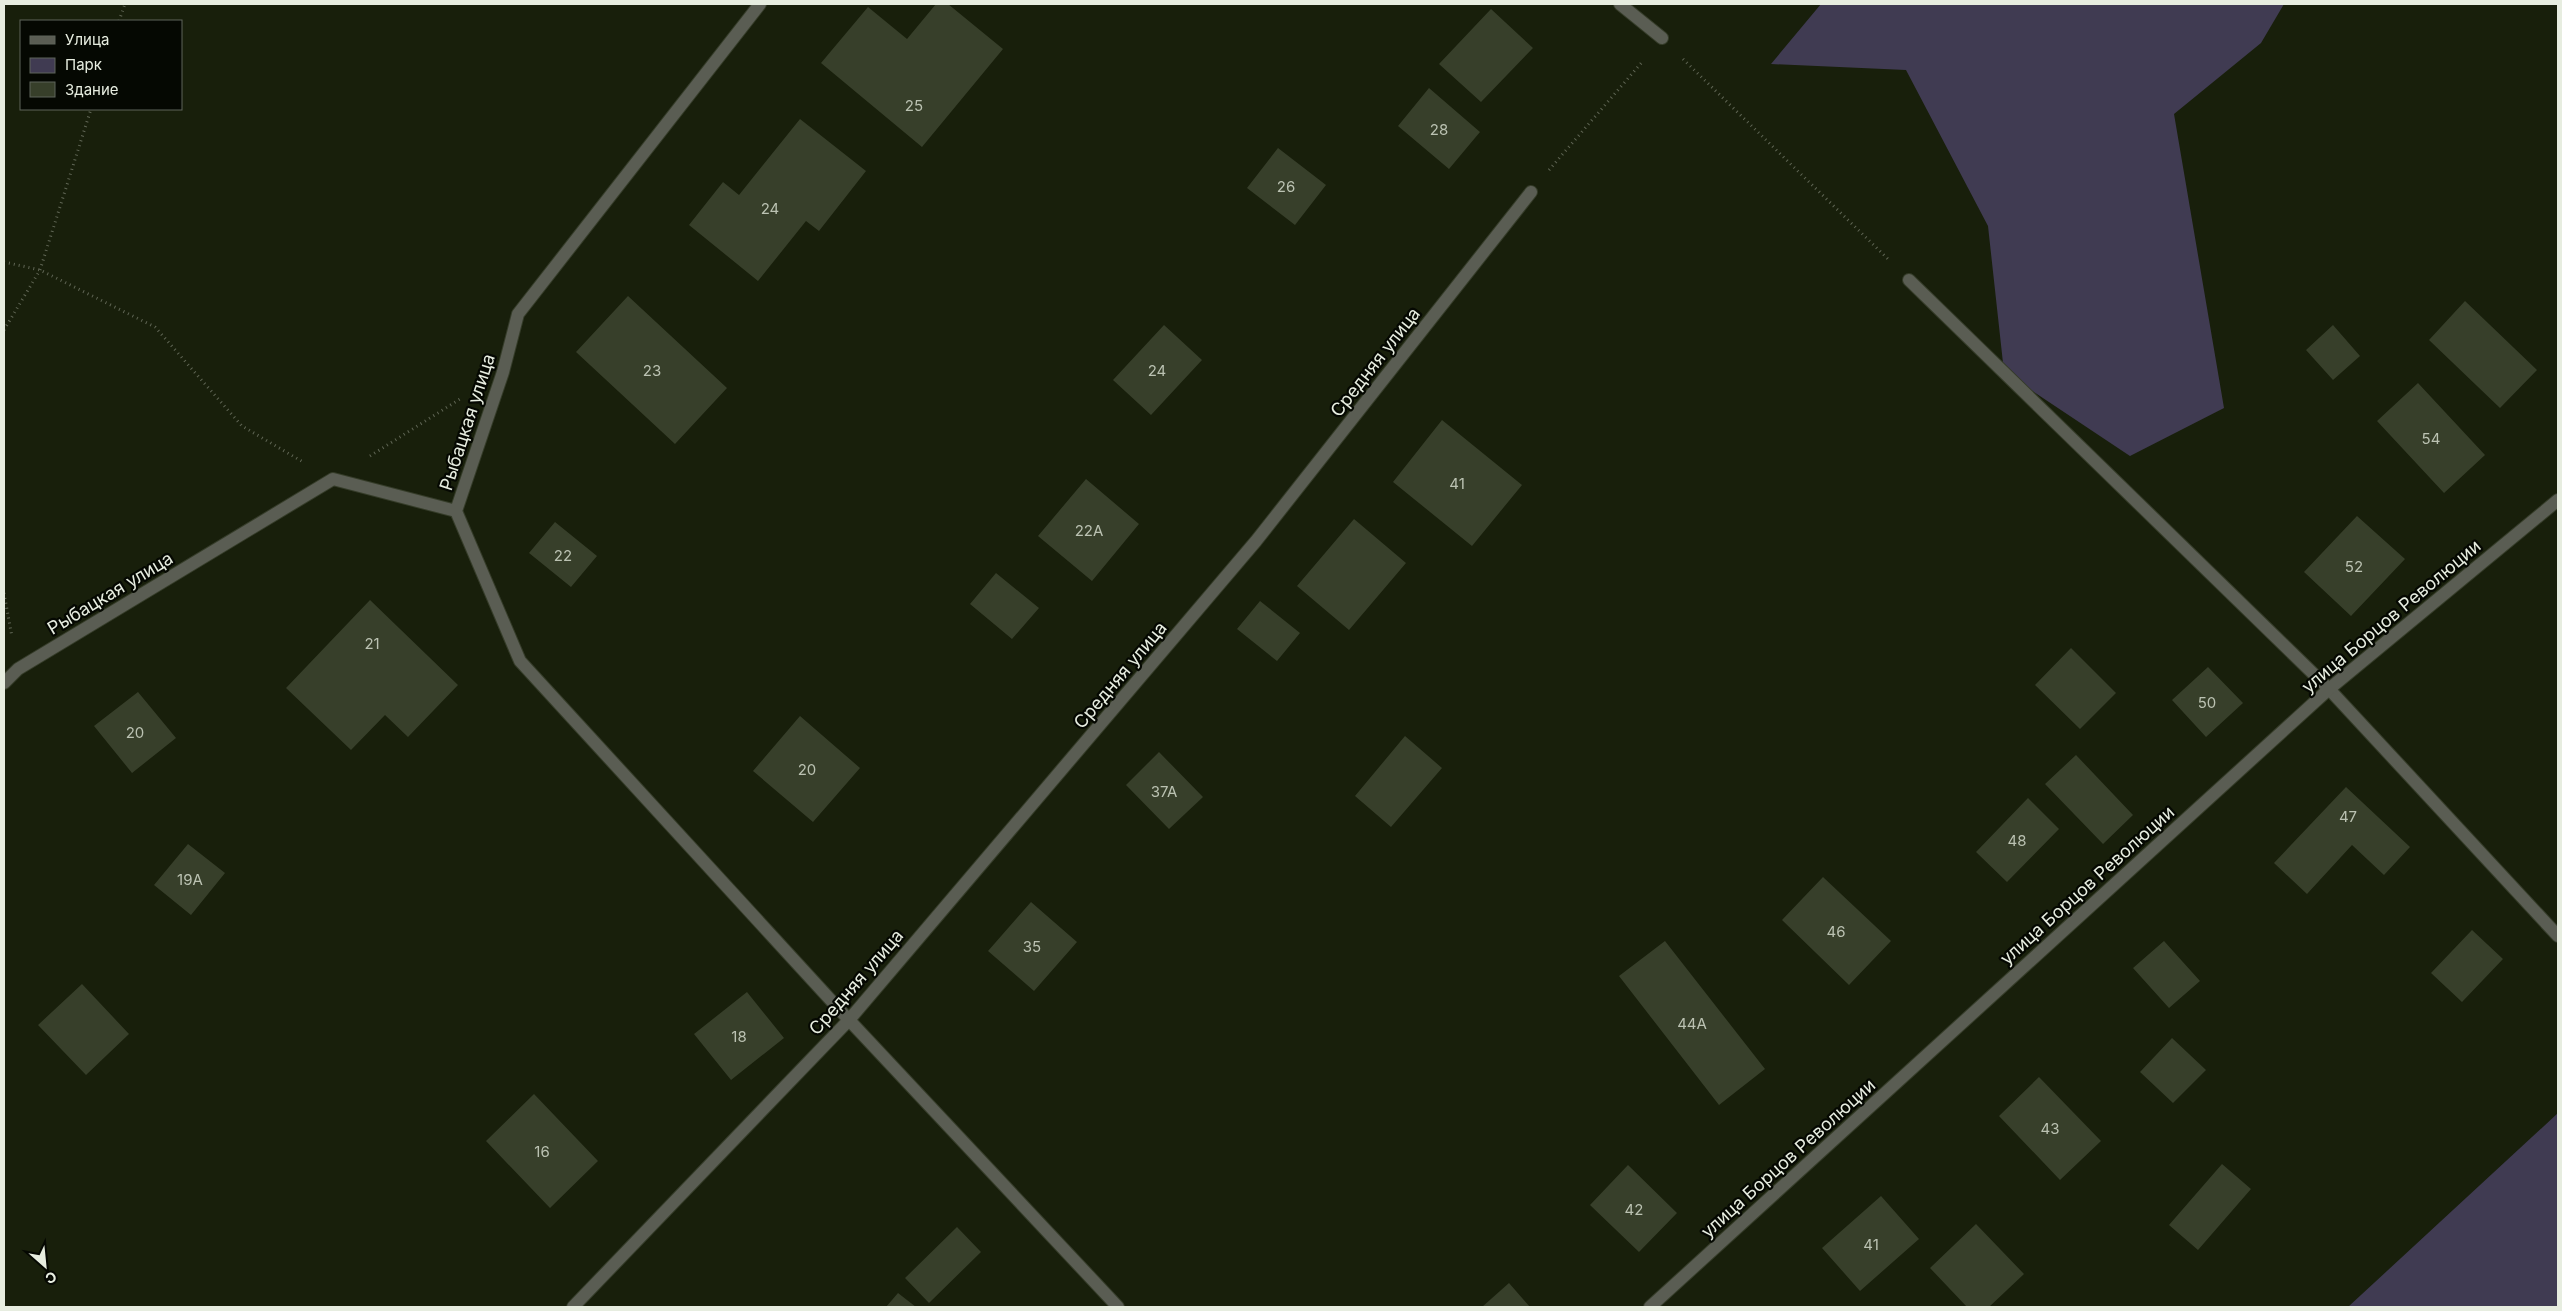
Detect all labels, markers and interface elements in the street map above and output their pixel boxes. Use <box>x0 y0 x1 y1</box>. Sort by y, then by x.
legend <box>20 20 182 110</box>
text: Улица <box>65 30 109 49</box>
text: Парк <box>65 55 102 74</box>
text: Здание <box>65 80 119 99</box>
house number: 25 <box>905 96 923 115</box>
house number: 28 <box>1430 120 1448 139</box>
house number: 26 <box>1277 177 1295 196</box>
house number: 24 <box>761 199 779 218</box>
street label: Средняя улица <box>1326 303 1424 421</box>
street label: Рыбацкая улица <box>435 351 499 493</box>
house number: 23 <box>643 361 661 380</box>
house number: 24 <box>1148 361 1166 380</box>
house number: 54 <box>2422 429 2440 448</box>
house number: 41 <box>1449 474 1465 493</box>
house number: 22А <box>1075 521 1103 540</box>
street label: улица Борцов Революции <box>2297 535 2485 697</box>
house number: 22 <box>554 546 572 565</box>
street label: Рыбацкая улица <box>44 547 176 639</box>
house number: 52 <box>2345 557 2363 576</box>
street label: Средняя улица <box>1069 617 1171 733</box>
house number: 21 <box>364 634 380 653</box>
house number: 50 <box>2198 693 2216 712</box>
house number: 20 <box>126 723 144 742</box>
house number: 20 <box>798 760 816 779</box>
house number: 37А <box>1151 782 1177 801</box>
street label: улица Борцов Революции <box>1996 801 2178 969</box>
house number: 47 <box>2339 807 2357 826</box>
house number: 48 <box>2008 831 2026 850</box>
house number: 19А <box>177 870 203 889</box>
house number: 46 <box>1827 922 1846 941</box>
street label: Средняя улица <box>805 925 907 1039</box>
house number: 35 <box>1023 937 1041 956</box>
house number: 44А <box>1677 1014 1707 1033</box>
house number: 18 <box>731 1027 747 1046</box>
street label: улица Борцов Революции <box>1697 1074 1879 1242</box>
house number: 43 <box>2041 1119 2059 1138</box>
house number: 16 <box>534 1142 550 1161</box>
house number: 42 <box>1625 1200 1643 1219</box>
house number: 41 <box>1863 1235 1879 1254</box>
north arrow <box>20 1241 70 1291</box>
text: С <box>43 1268 60 1288</box>

